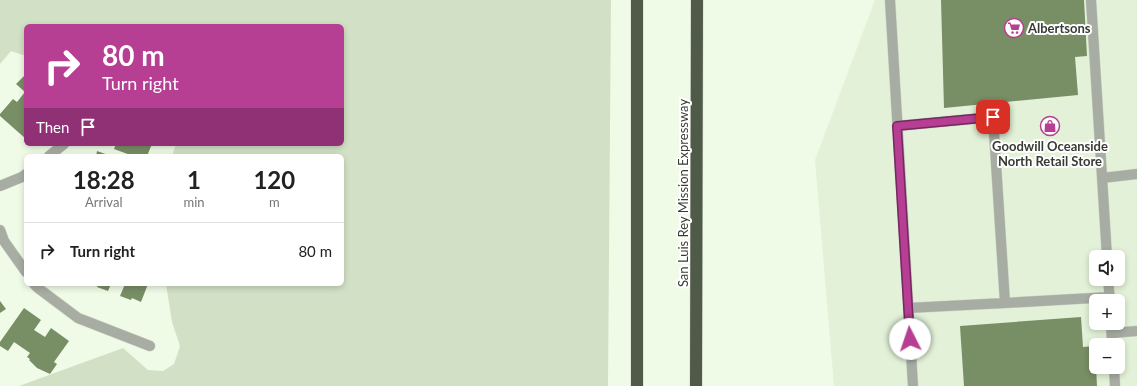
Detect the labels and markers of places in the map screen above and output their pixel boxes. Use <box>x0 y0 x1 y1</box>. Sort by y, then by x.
supermarket icon: Albertsons <box>1003 17 1025 39</box>
place label: Albertsons <box>1027 20 1091 36</box>
pin <box>976 100 1010 134</box>
shop icon: Goodwill Oceanside North Retail Store <box>1039 115 1061 137</box>
place label: Goodwill Oceanside North Retail Store <box>992 138 1108 169</box>

